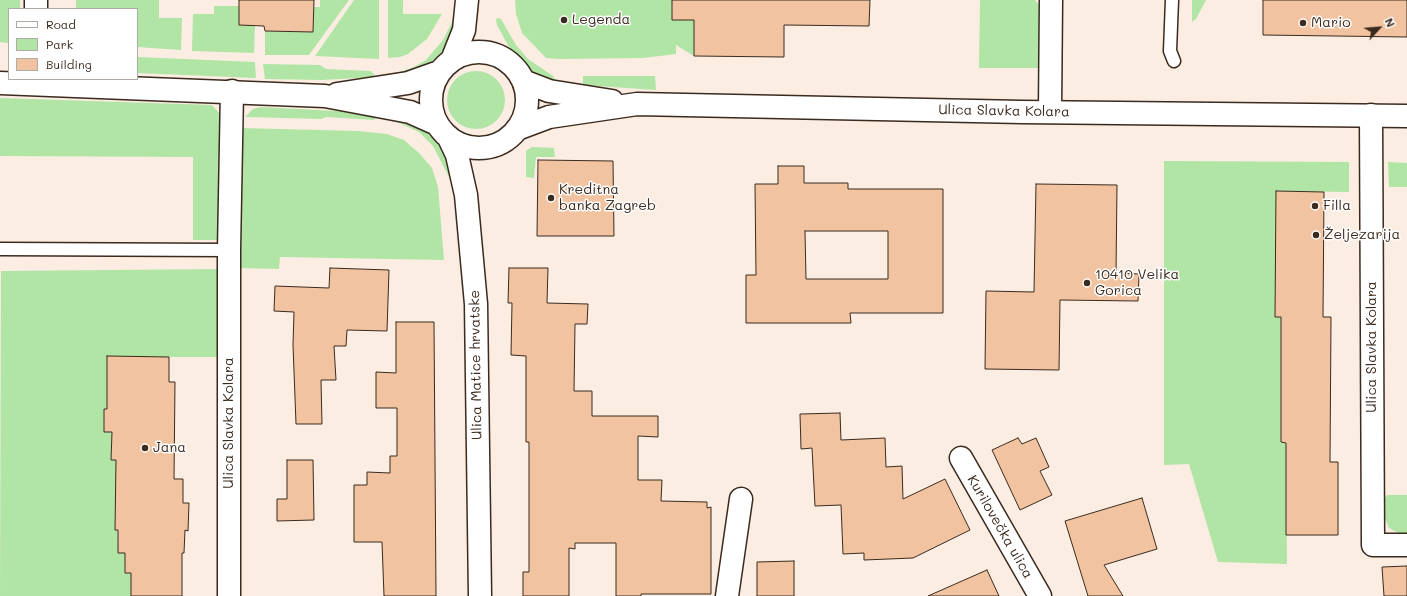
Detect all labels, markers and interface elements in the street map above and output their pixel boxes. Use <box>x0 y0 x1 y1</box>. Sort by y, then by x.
legend <box>8 8 138 80</box>
north arrow <box>1359 8 1399 48</box>
place label: Legenda <box>572 12 630 28</box>
marker: Legenda <box>559 15 569 25</box>
place label: Mario <box>1311 15 1350 31</box>
text: N <box>1382 15 1399 30</box>
text: Road <box>46 16 76 32</box>
marker: Mario <box>1298 18 1308 28</box>
text: Park <box>46 36 73 52</box>
text: Building <box>46 56 92 72</box>
street label: Ulica Slavka Kolara <box>938 101 1070 121</box>
place label: Kreditna banka Zagreb <box>559 182 656 214</box>
marker: Kreditna banka Zagreb <box>546 193 556 203</box>
place label: Filla <box>1323 198 1351 214</box>
marker: Filla <box>1310 201 1320 211</box>
place label: Željezarija <box>1324 227 1400 243</box>
marker: Željezarija <box>1311 230 1321 240</box>
place label: 10410 Velika Gorica <box>1095 267 1179 300</box>
marker: 10410 Velika Gorica <box>1082 278 1092 288</box>
street label: Ulica Slavka Kolara <box>1364 281 1380 413</box>
street label: Ulica Matice hrvatske <box>466 290 486 440</box>
street label: Ulica Slavka Kolara <box>221 357 237 489</box>
place label: Jana <box>153 440 186 456</box>
marker: Jana <box>140 443 150 453</box>
street label: Kurilovečka ulica <box>964 472 1036 582</box>

